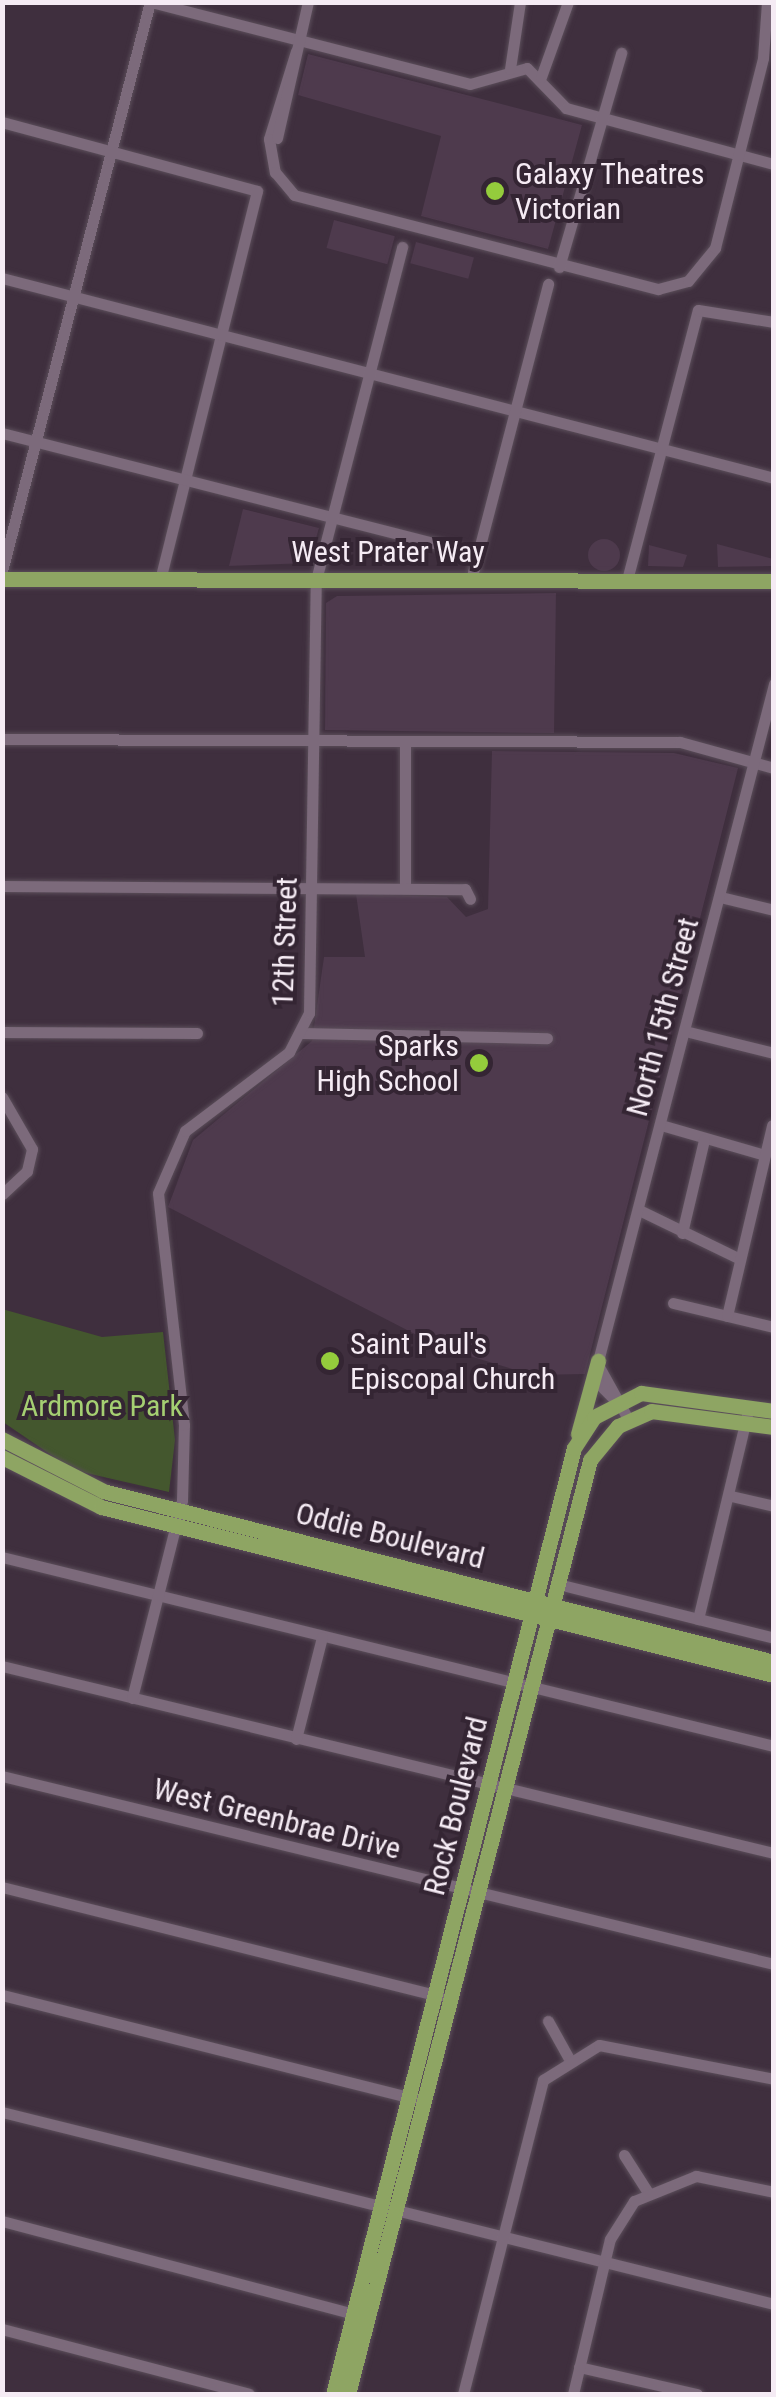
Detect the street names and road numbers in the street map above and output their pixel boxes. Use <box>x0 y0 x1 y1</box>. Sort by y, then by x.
street label: West Prater Way <box>291 534 485 570</box>
street label: 12th Street <box>265 876 305 1008</box>
street label: North 15th Street <box>619 914 707 1120</box>
street label: Oddie Boulevard <box>292 1495 488 1577</box>
street label: Rock Boulevard <box>416 1713 496 1899</box>
street label: West Greenbrae Drive <box>150 1771 404 1867</box>

